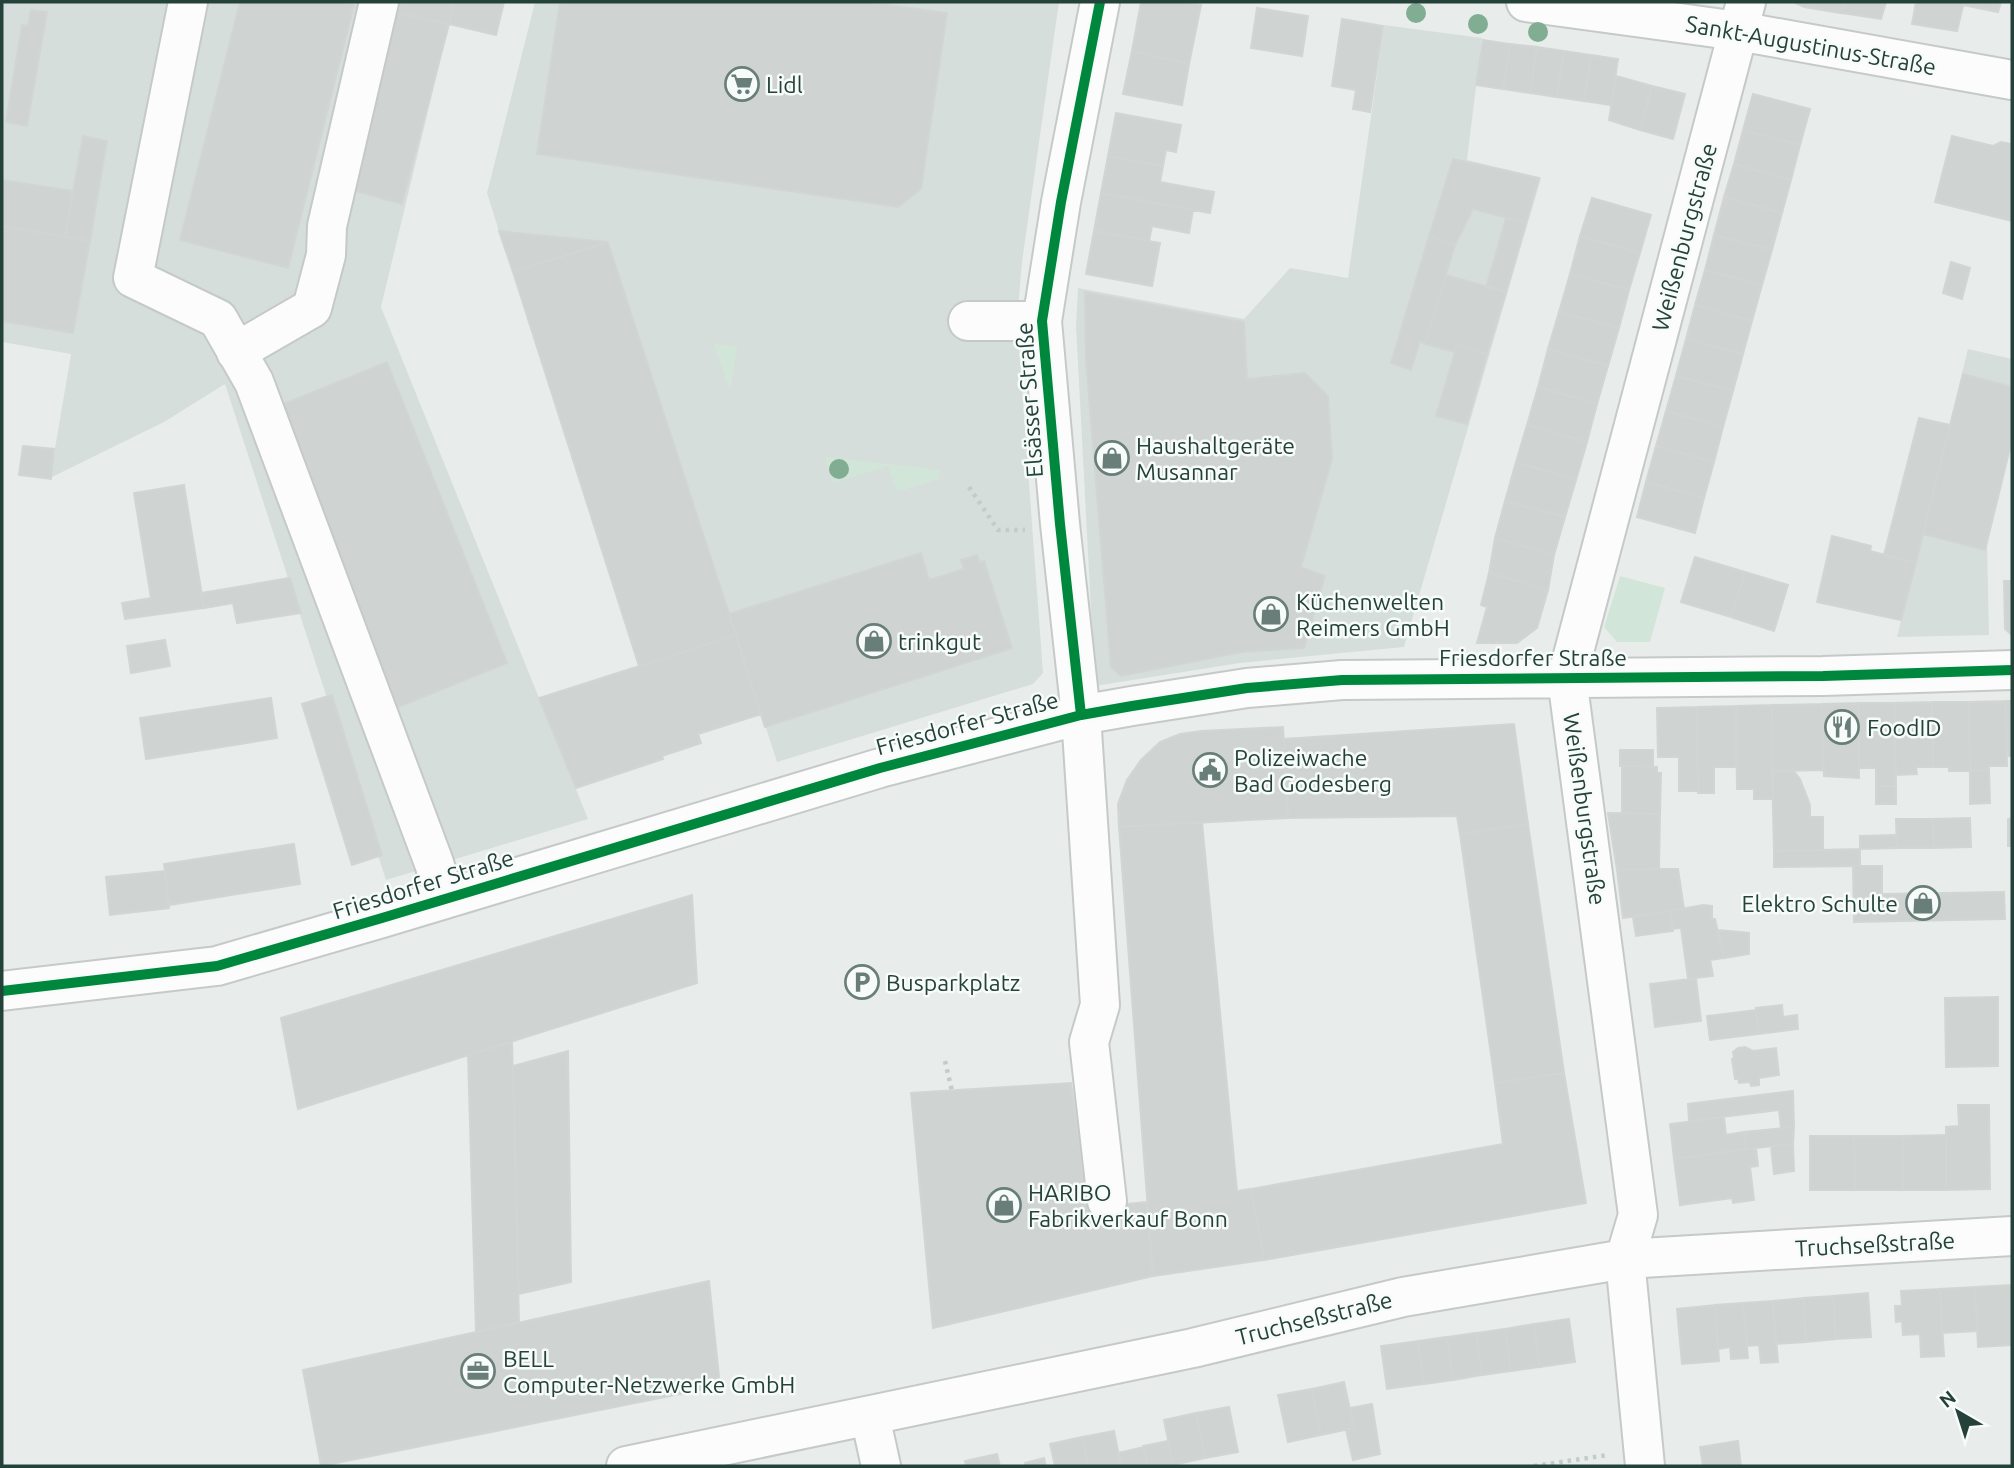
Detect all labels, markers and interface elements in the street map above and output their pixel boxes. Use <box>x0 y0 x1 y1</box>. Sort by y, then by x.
street label: Sankt-Augustinus-Straße <box>1684 11 1938 79</box>
supermarket icon: Lidl <box>723 65 761 103</box>
place label: Lidl <box>766 72 803 97</box>
street label: Weißenburgstraße <box>1647 140 1721 334</box>
street label: Elsässer Straße <box>1011 322 1047 478</box>
place label: Haushaltgeräte Musannar <box>1136 433 1295 484</box>
shop icon: Haushaltgeräte Musannar <box>1093 439 1131 477</box>
place label: Küchenwelten Reimers GmbH <box>1296 589 1450 640</box>
shop icon: Küchenwelten Reimers GmbH <box>1252 595 1290 633</box>
shop icon: trinkgut <box>855 622 893 660</box>
place label: trinkgut <box>898 629 981 654</box>
street label: Friesdorfer Straße <box>1439 645 1627 670</box>
street label: Friesdorfer Straße <box>873 687 1061 759</box>
restaurant icon: FoodID <box>1823 708 1861 746</box>
street label: Weißenburgstraße <box>1559 711 1611 907</box>
place label: FoodID <box>1867 715 1942 740</box>
place label: Polizeiwache Bad Godesberg <box>1234 745 1392 796</box>
public building icon: Polizeiwache Bad Godesberg <box>1191 751 1229 789</box>
street label: Friesdorfer Straße <box>329 845 517 923</box>
shop icon: Elektro Schulte <box>1904 884 1942 922</box>
place label: Elektro Schulte <box>1742 891 1898 916</box>
parking icon: Busparkplatz <box>843 963 881 1001</box>
place label: Busparkplatz <box>886 970 1020 995</box>
place label: HARIBO Fabrikverkauf Bonn <box>1028 1180 1228 1231</box>
shop icon: HARIBO Fabrikverkauf Bonn <box>985 1186 1023 1224</box>
street label: Truchseßstraße <box>1794 1227 1956 1261</box>
street label: Truchseßstraße <box>1233 1286 1395 1350</box>
place label: BELL Computer-Netzwerke GmbH <box>503 1346 795 1397</box>
office icon: BELL Computer-Netzwerke GmbH <box>459 1352 497 1390</box>
north arrow <box>1923 1377 1993 1447</box>
text: N <box>1935 1386 1960 1412</box>

